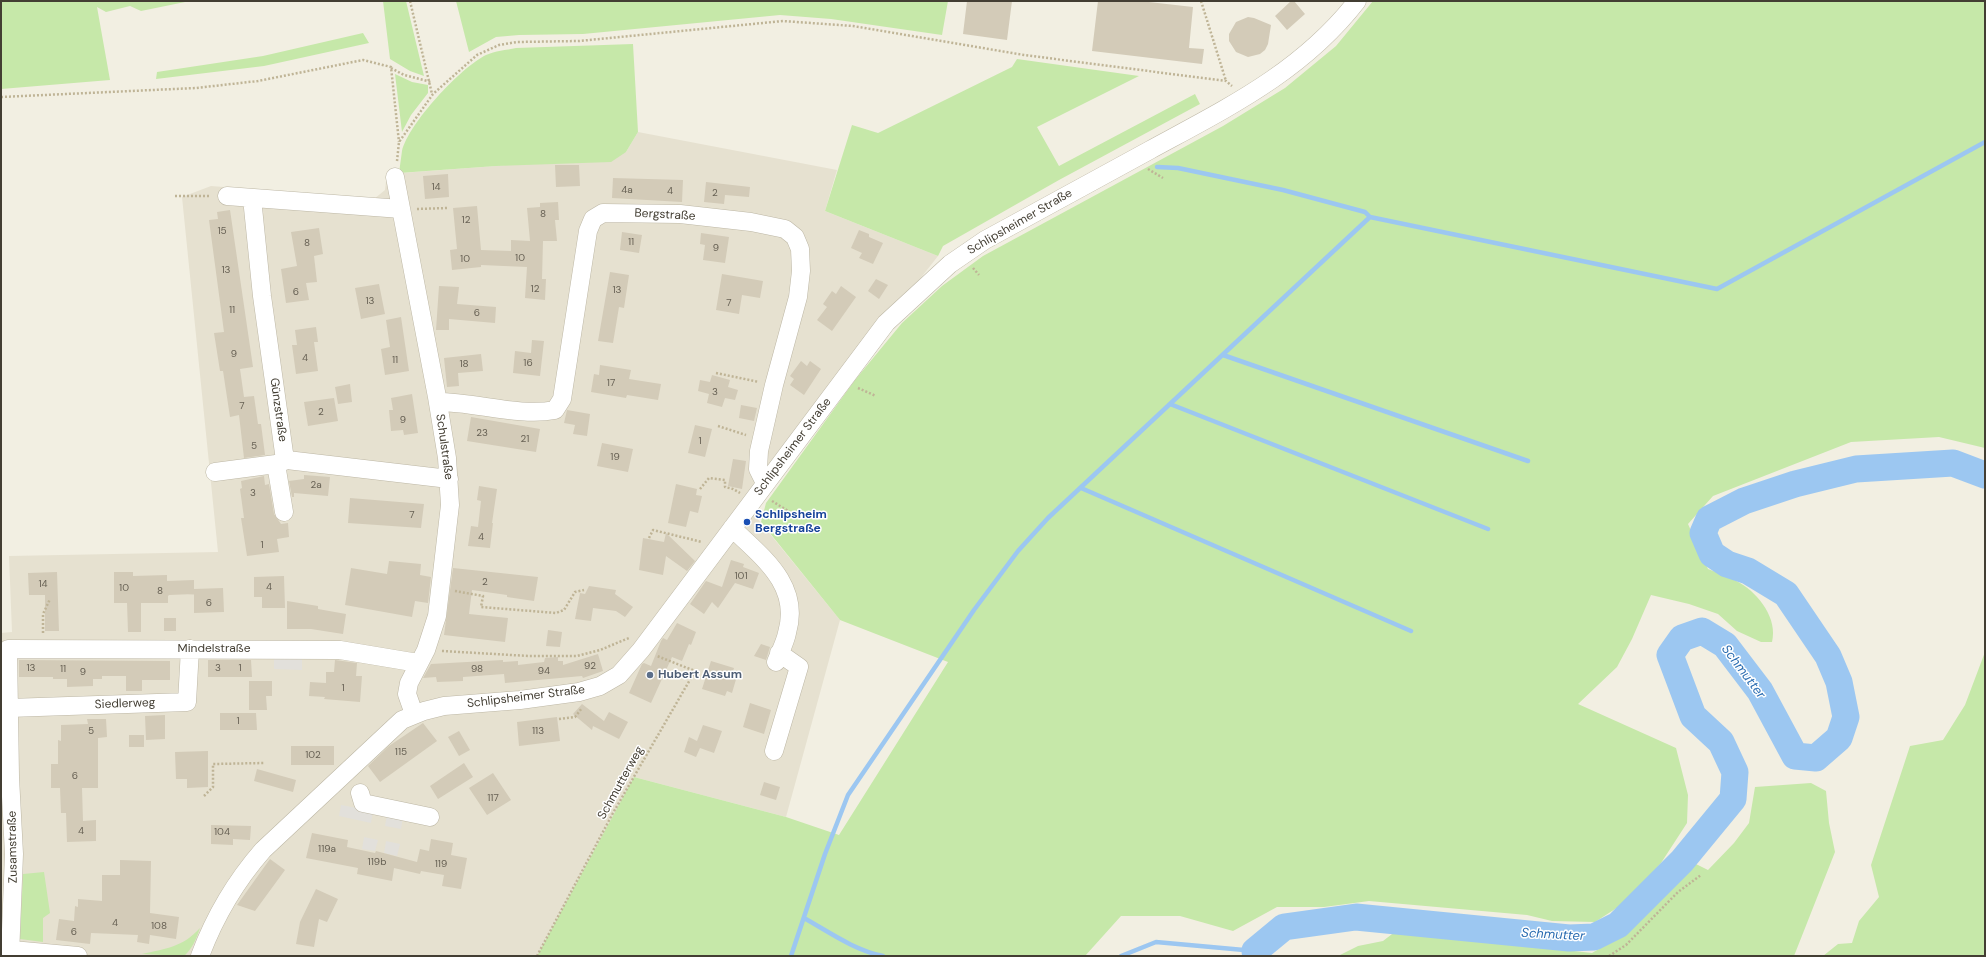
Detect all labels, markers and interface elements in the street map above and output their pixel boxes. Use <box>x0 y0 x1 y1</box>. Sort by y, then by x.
house number: 14 <box>431 181 441 193</box>
house number: 4a <box>621 184 633 196</box>
house number: 4 <box>667 185 673 197</box>
street label: Schlipsheimer Straße <box>965 186 1075 258</box>
house number: 2 <box>712 187 718 199</box>
street label: Bergstraße <box>634 206 696 224</box>
house number: 8 <box>540 208 546 220</box>
house number: 12 <box>462 214 470 226</box>
house number: 15 <box>217 225 227 237</box>
house number: 11 <box>628 236 634 248</box>
house number: 8 <box>304 237 310 249</box>
house number: 9 <box>713 242 719 254</box>
house number: 10 <box>515 252 525 264</box>
house number: 10 <box>460 253 470 265</box>
house number: 13 <box>221 264 231 276</box>
house number: 12 <box>531 283 539 295</box>
house number: 13 <box>612 284 622 296</box>
house number: 6 <box>293 286 299 298</box>
house number: 13 <box>365 295 375 307</box>
house number: 7 <box>726 297 732 309</box>
house number: 11 <box>229 304 235 316</box>
house number: 6 <box>474 307 480 319</box>
house number: 9 <box>231 348 237 360</box>
house number: 4 <box>302 352 308 364</box>
house number: 11 <box>392 354 398 366</box>
house number: 16 <box>523 357 533 369</box>
house number: 18 <box>459 358 469 370</box>
street label: Günzstraße <box>266 377 290 443</box>
house number: 17 <box>607 377 615 389</box>
house number: 3 <box>712 386 718 398</box>
street label: Schlipsheimer Straße <box>752 395 834 499</box>
house number: 7 <box>239 400 245 412</box>
house number: 2 <box>318 406 324 418</box>
street label: Schulstraße <box>432 413 456 481</box>
house number: 9 <box>400 414 406 426</box>
house number: 23 <box>476 427 488 439</box>
house number: 21 <box>521 433 529 445</box>
house number: 1 <box>698 435 702 447</box>
house number: 5 <box>251 440 257 452</box>
house number: 19 <box>610 451 620 463</box>
house number: 2a <box>310 479 322 491</box>
house number: 3 <box>250 487 256 499</box>
place label: Schlipsheim Bergstraße <box>755 508 827 536</box>
house number: 7 <box>409 509 415 521</box>
marker: Schlipsheim Bergstraße <box>742 517 752 527</box>
house number: 4 <box>478 531 484 543</box>
house number: 1 <box>260 539 264 551</box>
house number: 101 <box>734 570 748 582</box>
house number: 2 <box>482 576 488 588</box>
house number: 14 <box>38 578 48 590</box>
house number: 4 <box>266 581 272 593</box>
house number: 10 <box>119 582 129 594</box>
house number: 8 <box>157 585 163 597</box>
house number: 6 <box>206 597 212 609</box>
street label: Mindelstraße <box>178 642 250 656</box>
water label: Schmutter <box>1718 642 1768 702</box>
house number: 92 <box>584 660 596 672</box>
house number: 13 <box>26 662 36 674</box>
house number: 3 <box>215 662 221 674</box>
house number: 1 <box>238 662 242 674</box>
house number: 11 <box>60 663 66 675</box>
house number: 98 <box>471 663 483 675</box>
house number: 94 <box>538 665 550 677</box>
house number: 9 <box>80 666 86 678</box>
place label: Hubert Assum <box>658 668 742 682</box>
marker: Hubert Assum <box>645 670 655 680</box>
house number: 1 <box>341 682 345 694</box>
street label: Schlipsheimer Straße <box>466 683 586 711</box>
street label: Siedlerweg <box>95 696 155 712</box>
house number: 1 <box>236 715 240 727</box>
house number: 5 <box>88 725 94 737</box>
house number: 113 <box>532 725 544 737</box>
street label: Schmutterweg <box>595 744 647 822</box>
house number: 115 <box>395 746 407 758</box>
house number: 102 <box>305 749 321 761</box>
house number: 6 <box>72 770 78 782</box>
house number: 117 <box>487 792 499 804</box>
street label: Zusamstraße <box>5 811 21 883</box>
house number: 4 <box>78 825 84 837</box>
house number: 104 <box>214 826 230 838</box>
house number: 119a <box>318 843 336 855</box>
house number: 119b <box>368 856 386 868</box>
house number: 119 <box>435 858 447 870</box>
house number: 4 <box>112 917 118 929</box>
house number: 108 <box>151 920 167 932</box>
house number: 6 <box>71 926 77 938</box>
water label: Schmutter <box>1521 926 1585 944</box>

